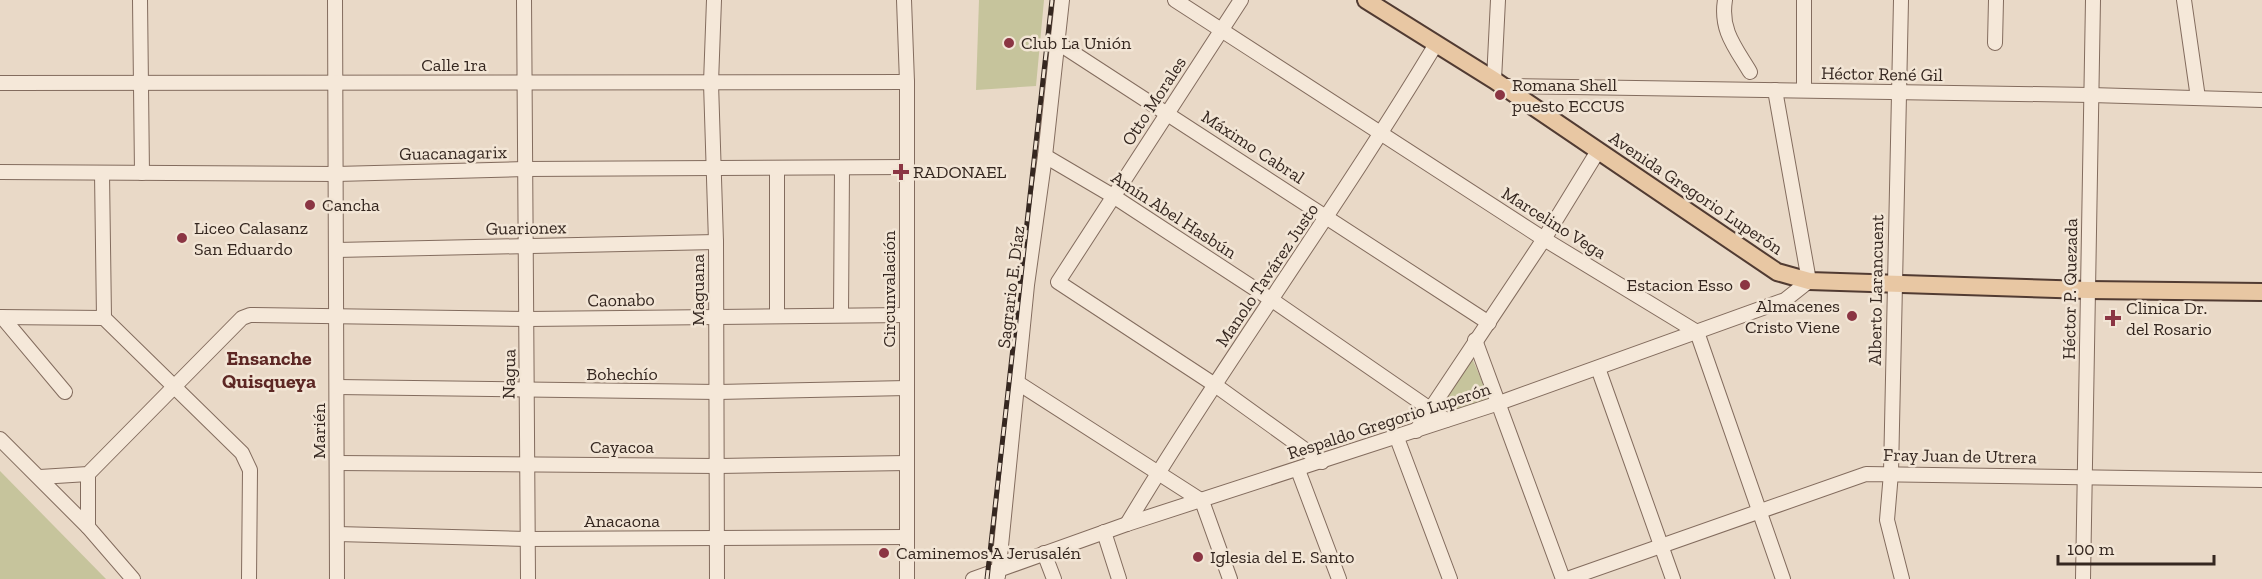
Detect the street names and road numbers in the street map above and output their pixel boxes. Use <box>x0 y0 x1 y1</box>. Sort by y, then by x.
street label: Otto Morales <box>1117 52 1191 150</box>
street label: Calle 1ra <box>421 54 487 76</box>
street label: Héctor René Gil <box>1821 62 1943 86</box>
street label: Máximo Cabral <box>1197 106 1309 189</box>
street label: Avenida Gregorio Luperón <box>1605 127 1788 260</box>
street label: Guacanagarix <box>399 141 507 165</box>
street label: Amín Abel Hasbún <box>1107 166 1241 264</box>
street label: Marcelino Vega <box>1498 182 1611 264</box>
street label: Manolo Tavárez Justo <box>1211 199 1323 351</box>
street label: Alberto Larancuent <box>1864 214 1888 366</box>
street label: Guarionex <box>485 216 567 240</box>
street label: Héctor P. Quezada <box>2058 218 2082 360</box>
street label: Sagrario E. Díaz <box>993 224 1029 350</box>
street label: Circunvalación <box>878 230 900 347</box>
street label: Maguana <box>687 254 709 326</box>
street label: Caonabo <box>587 288 655 312</box>
street label: Nagua <box>498 348 520 399</box>
street label: Bohechío <box>586 363 658 385</box>
street label: Respaldo Gregorio Luperón <box>1285 377 1494 464</box>
street label: Marién <box>308 402 330 459</box>
street label: Cayacoa <box>590 436 654 458</box>
street label: Fray Juan de Utrera <box>1883 444 2037 468</box>
street label: Anacaona <box>584 510 660 532</box>

